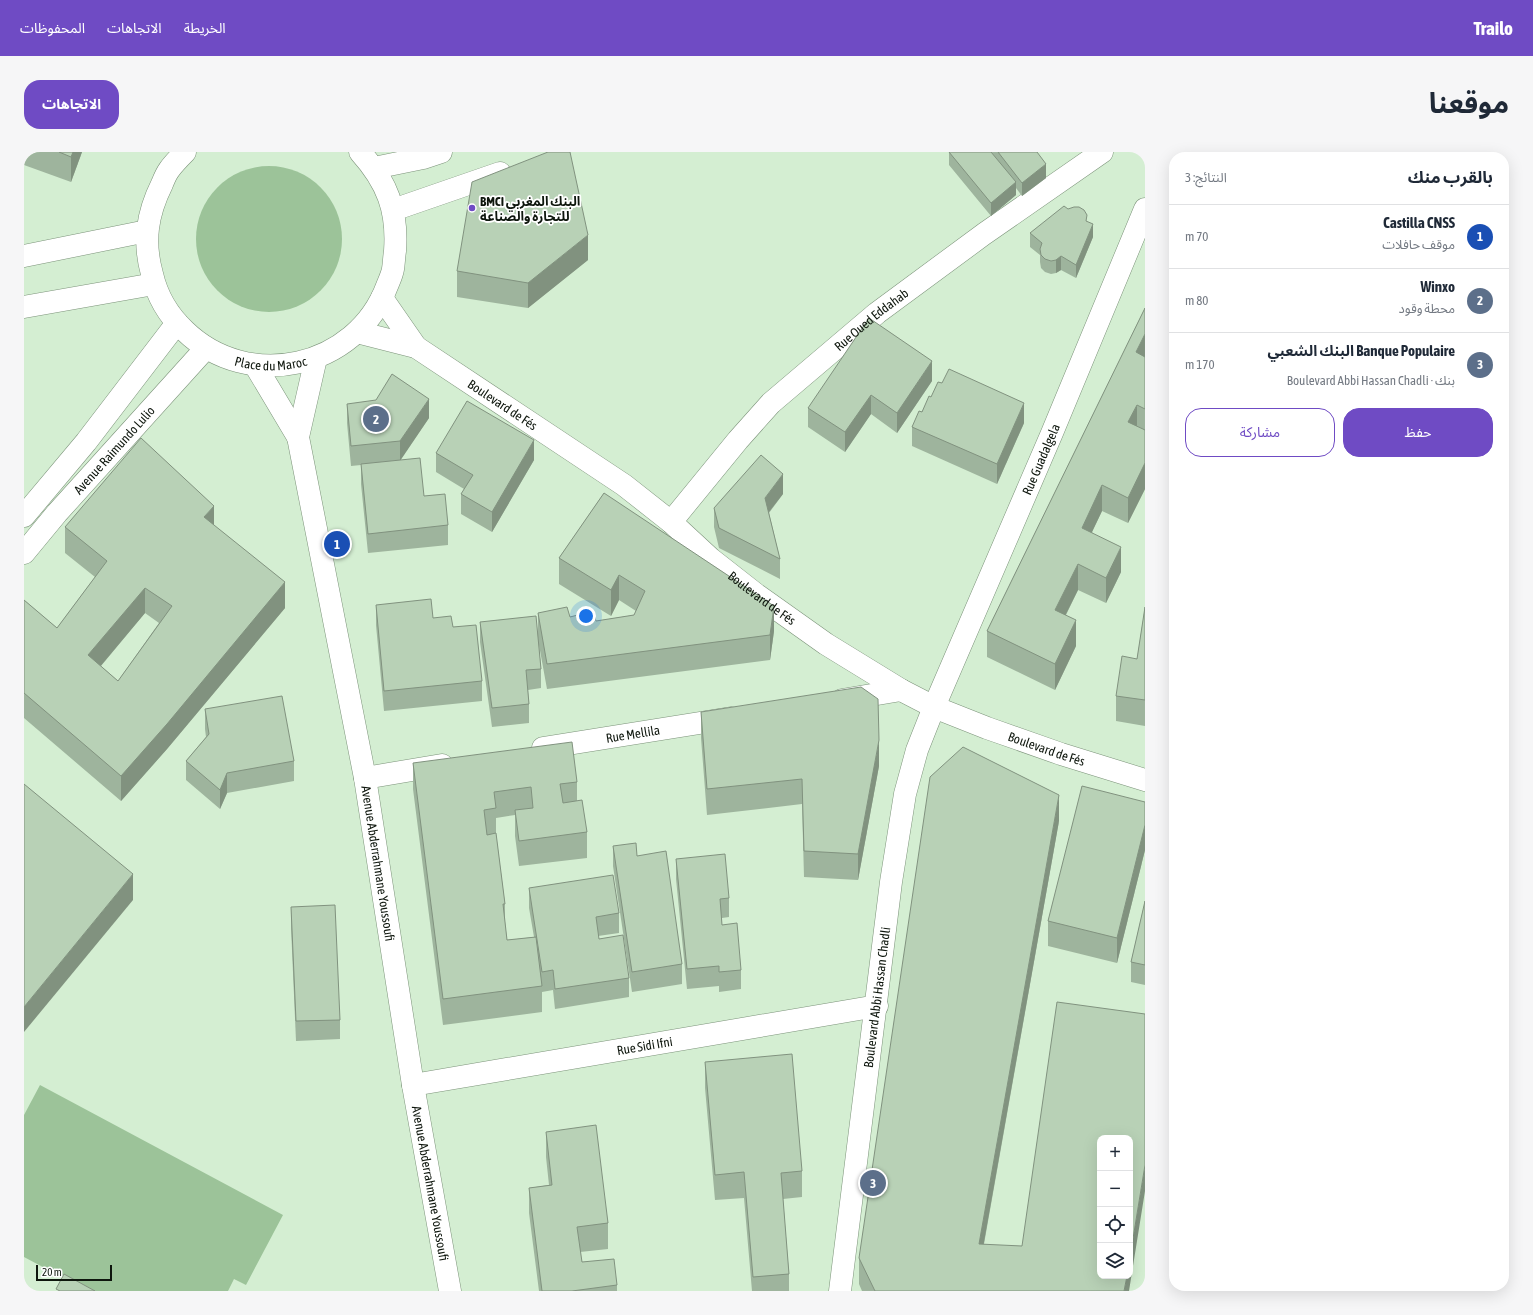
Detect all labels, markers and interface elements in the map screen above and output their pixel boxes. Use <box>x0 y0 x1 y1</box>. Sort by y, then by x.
text: Trailo <box>1474 17 1513 39</box>
text: المحفوظات <box>20 20 85 36</box>
text: الاتجاهات <box>107 20 162 36</box>
text: الخريطة <box>184 20 226 36</box>
button: الاتجاهات <box>24 80 119 129</box>
text: موقعنا <box>1429 87 1509 119</box>
text: بالقرب منك <box>1408 167 1493 187</box>
text: النتائج: 3 <box>1185 170 1227 185</box>
place label: BMCI البنك المغربي للتجارة والصناعة <box>480 194 580 224</box>
marker: BMCI البنك المغربي للتجارة والصناعة <box>467 203 477 213</box>
text: Castilla CNSS <box>1383 214 1455 231</box>
text: 70 m <box>1185 229 1208 244</box>
text: 1 <box>1477 229 1483 244</box>
text: موقف حافلات <box>1382 237 1455 252</box>
text: Winxo <box>1420 278 1455 295</box>
street label: Rue Oued Eddahab <box>831 286 911 354</box>
text: 80 m <box>1185 293 1208 308</box>
text: 2 <box>1477 293 1483 308</box>
text: محطة وقود <box>1399 301 1455 316</box>
text: Banque Populaire البنك الشعبي <box>1268 342 1455 359</box>
street label: Place du Maroc <box>233 354 309 374</box>
text: 170 m <box>1185 357 1215 372</box>
text: 3 <box>1477 357 1483 372</box>
text: بنك · Boulevard Abbi Hassan Chadli <box>1287 373 1455 388</box>
street label: Boulevard de Fés <box>465 377 540 434</box>
street label: Avenue Raimundo Lulio <box>71 403 158 497</box>
pin: 2 <box>363 404 389 434</box>
button: مشاركة <box>1185 408 1335 457</box>
button: حفظ <box>1343 408 1493 457</box>
street label: Rue Guadalgela <box>1019 422 1063 497</box>
pin: 1 <box>324 529 350 559</box>
street label: Boulevard de Fés <box>725 568 799 628</box>
your location <box>576 606 596 626</box>
street label: Rue Mellila <box>605 722 661 746</box>
street label: Boulevard de Fés <box>1006 729 1087 769</box>
street label: Avenue Abderrahmane Youssoufi <box>358 785 397 942</box>
street label: Boulevard Abbi Hassan Chadli <box>861 926 893 1069</box>
street label: Rue Sidi Ifni <box>616 1034 674 1058</box>
street label: Avenue Abderrahmane Youssoufi <box>409 1105 451 1262</box>
map controls <box>1097 1135 1133 1279</box>
button: + <box>1097 1135 1133 1171</box>
pin: 3 <box>860 1168 886 1198</box>
button: − <box>1097 1171 1133 1207</box>
button: locate <box>1097 1207 1133 1243</box>
button: layers <box>1097 1243 1133 1279</box>
scale bar <box>36 1263 112 1282</box>
text: 20 m <box>42 1266 62 1278</box>

